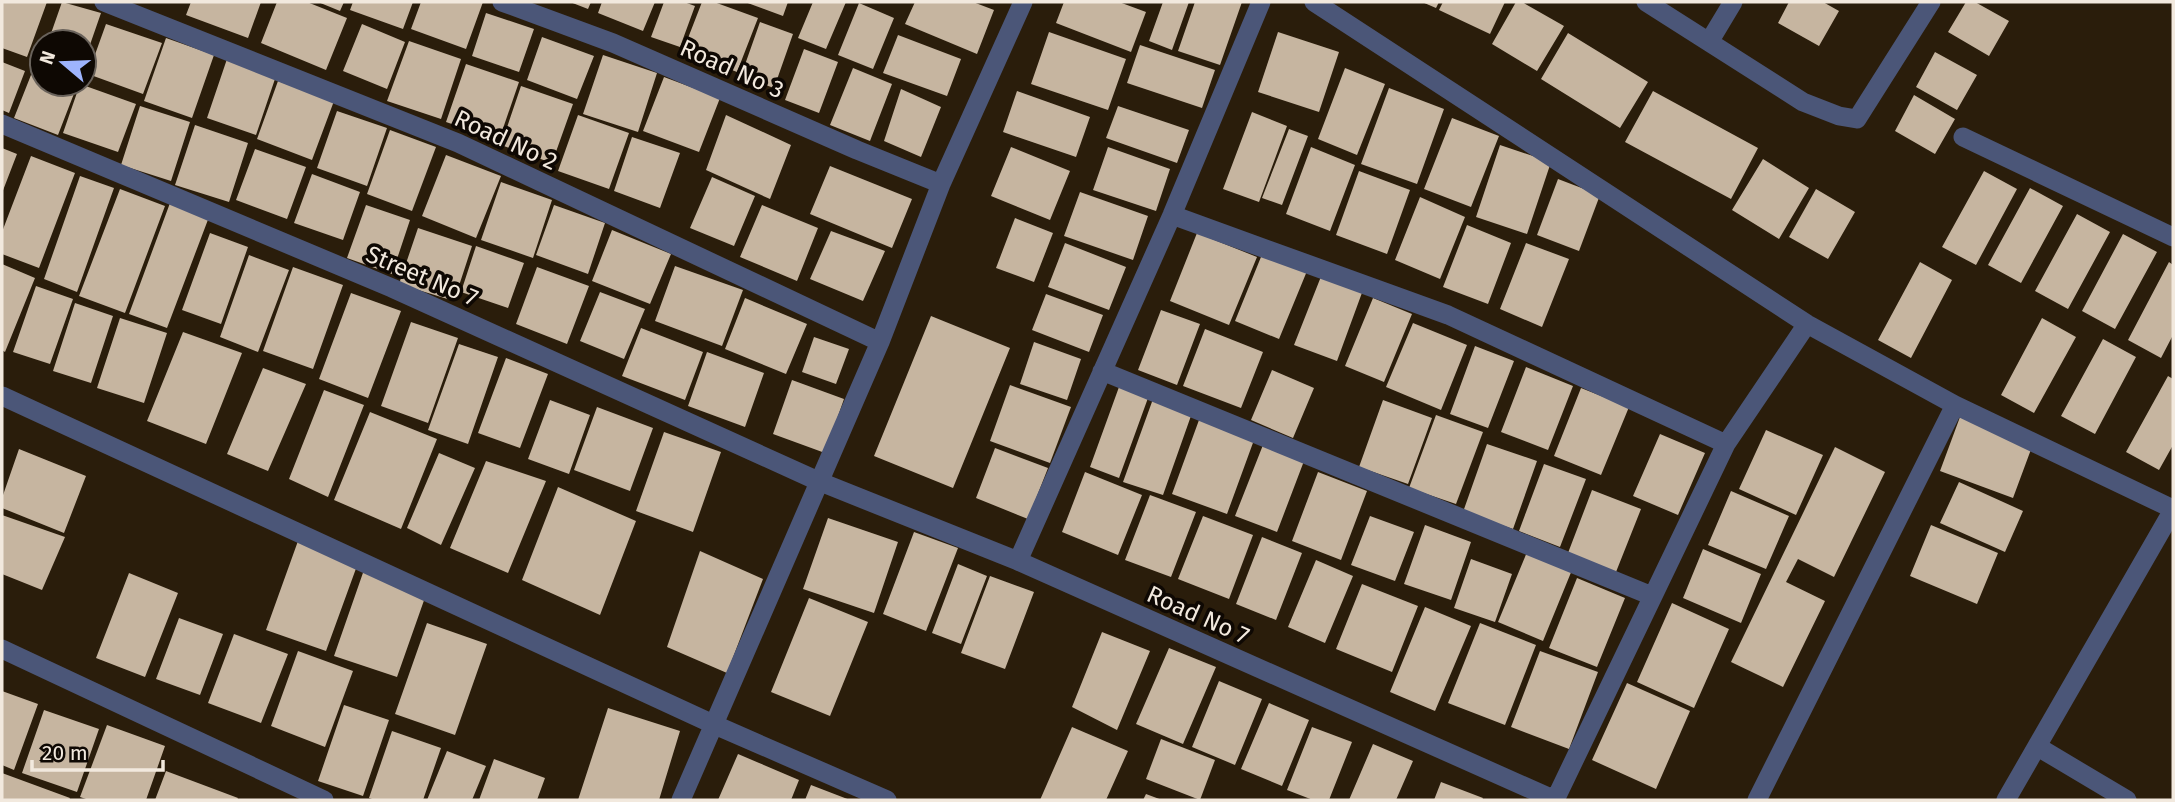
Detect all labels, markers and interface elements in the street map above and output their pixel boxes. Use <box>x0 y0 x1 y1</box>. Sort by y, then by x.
north arrow <box>28 28 98 98</box>
street label: Road No 3 <box>676 34 788 104</box>
text: N <box>34 48 60 67</box>
street label: Road No 2 <box>450 104 562 176</box>
street label: Street No 7 <box>362 240 482 312</box>
street label: Road No 7 <box>1142 580 1254 650</box>
scale bar <box>32 728 163 772</box>
text: 20 m <box>42 740 88 766</box>

